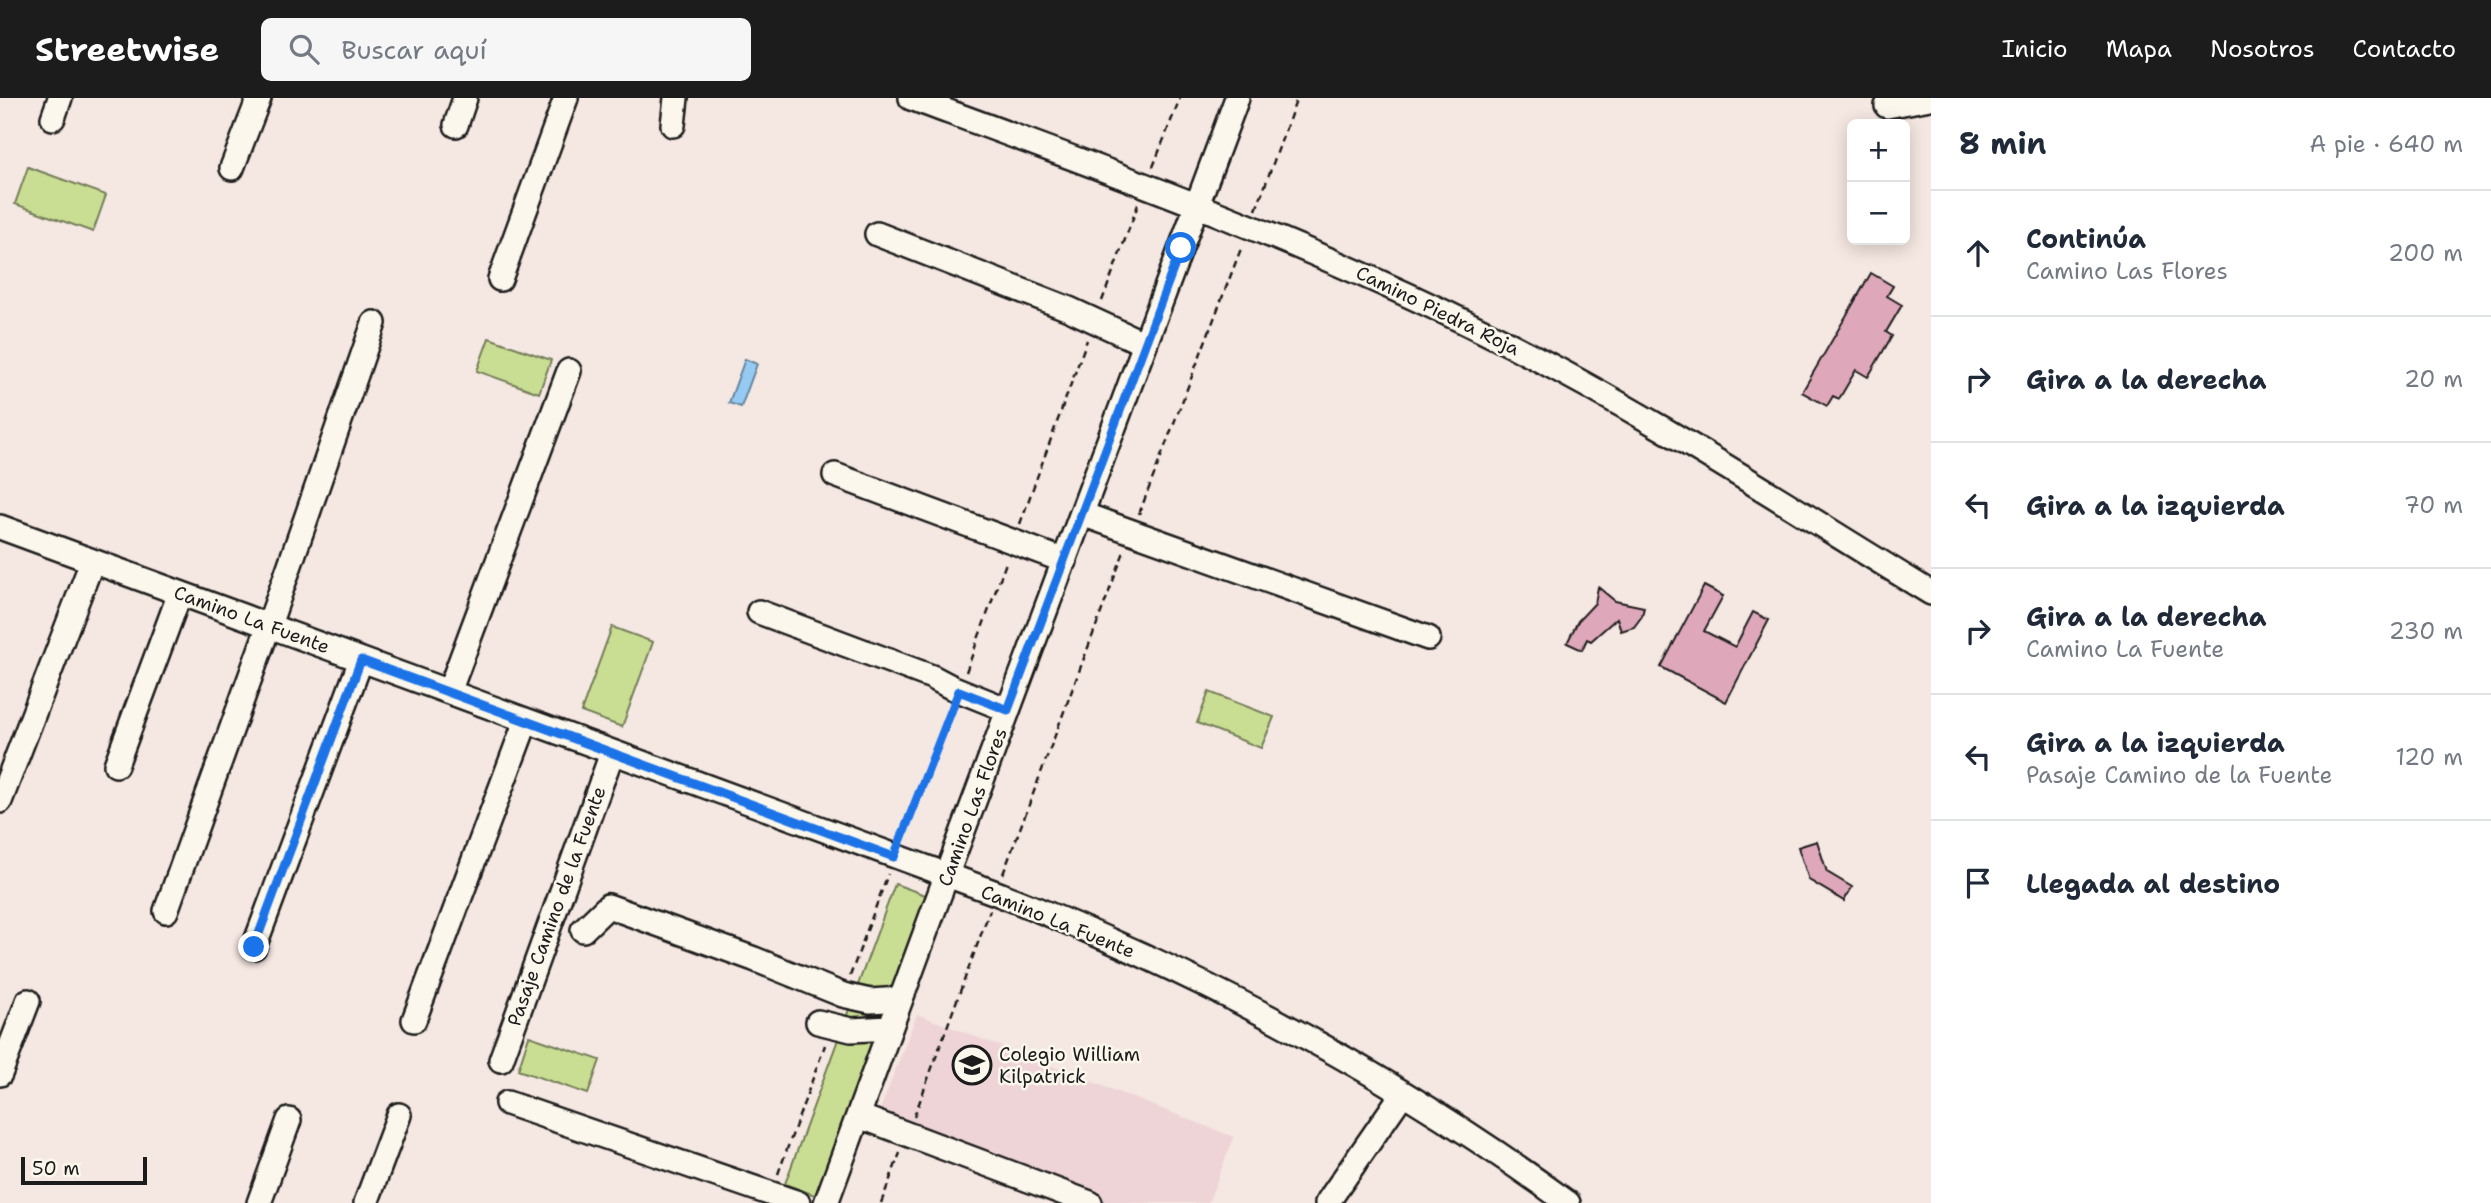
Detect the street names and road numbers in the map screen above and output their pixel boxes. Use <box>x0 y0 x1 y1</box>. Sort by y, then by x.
street label: Camino Piedra Roja <box>1352 260 1524 361</box>
street label: Camino La Fuente <box>171 580 333 659</box>
street label: Camino Las Flores <box>932 725 1013 890</box>
street label: Pasaje Camino de la Fuente <box>501 783 612 1029</box>
street label: Camino La Fuente <box>977 879 1138 964</box>

